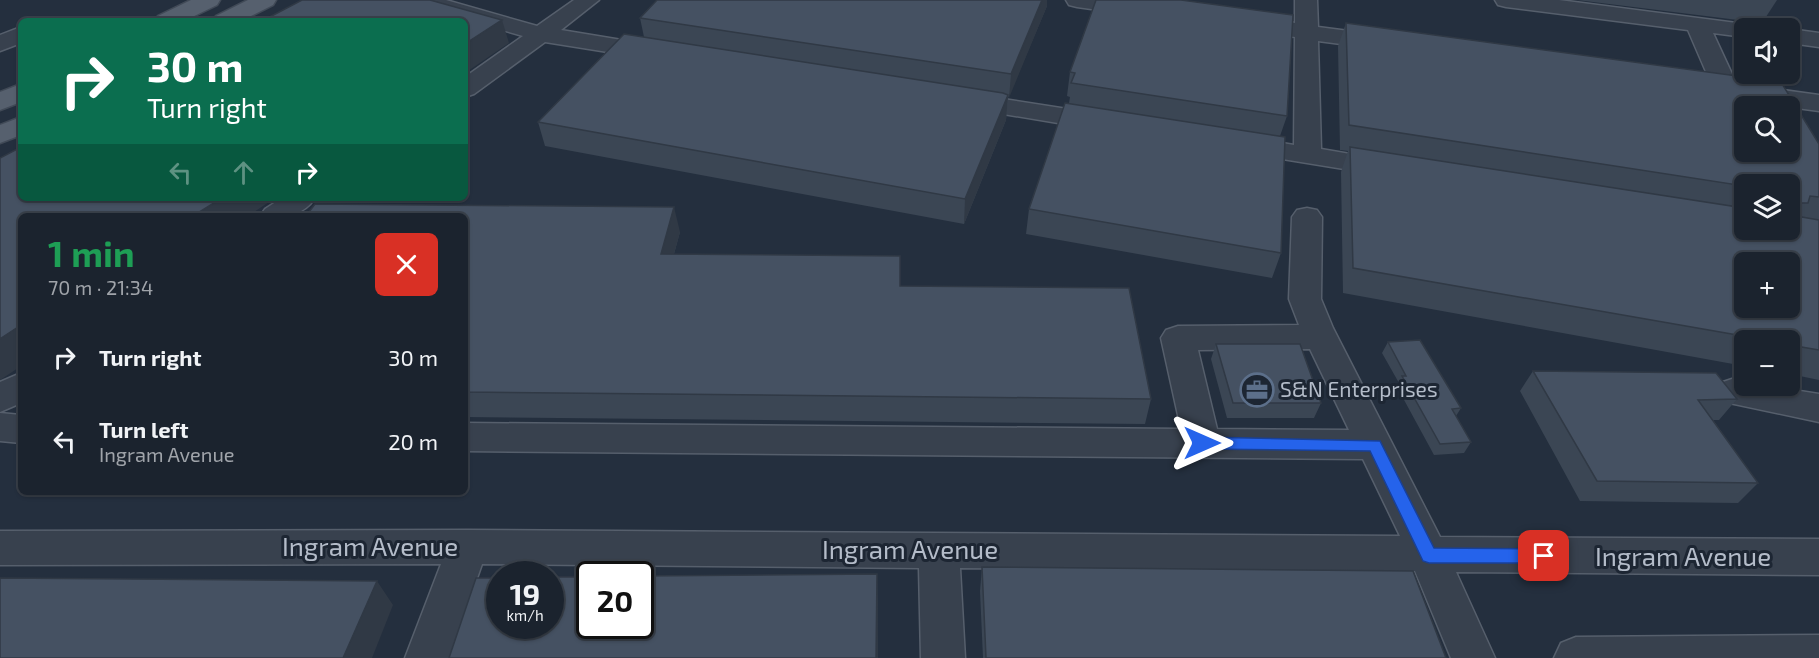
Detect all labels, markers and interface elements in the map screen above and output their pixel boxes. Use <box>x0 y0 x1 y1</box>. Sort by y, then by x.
map controls <box>1734 18 1800 396</box>
button: sound <box>1734 18 1800 84</box>
text: 30 m <box>147 40 243 90</box>
icon: right <box>48 42 126 120</box>
text: Turn right <box>147 91 267 123</box>
button: search <box>1734 96 1800 162</box>
icon: left <box>164 156 197 189</box>
icon: ahead <box>227 156 260 189</box>
icon: right <box>290 156 323 189</box>
button: layers <box>1734 174 1800 240</box>
text: 1 min <box>48 231 135 274</box>
button: close <box>375 233 438 296</box>
button: + <box>1734 252 1800 318</box>
text: 70 m · 21:34 <box>48 275 153 299</box>
button: − <box>1734 330 1800 396</box>
icon: right <box>48 341 81 374</box>
text: Turn right <box>99 344 201 370</box>
text: 30 m <box>388 344 438 370</box>
office icon: S&N Enterprises <box>1239 372 1275 408</box>
place label: S&N Enterprises <box>1280 376 1438 401</box>
position arrow <box>1170 411 1234 475</box>
text: Turn left <box>99 416 188 442</box>
icon: left <box>48 425 81 458</box>
text: 20 m <box>388 428 438 454</box>
text: Ingram Avenue <box>99 442 235 466</box>
street label: Ingram Avenue <box>282 530 458 561</box>
pin <box>1518 530 1569 581</box>
street label: Ingram Avenue <box>822 533 998 564</box>
icon: arrive <box>1527 539 1560 572</box>
street label: Ingram Avenue <box>1595 540 1771 571</box>
speed limit sign: 20 <box>576 561 654 639</box>
text: 19 <box>510 575 540 611</box>
text: km/h <box>506 606 544 624</box>

